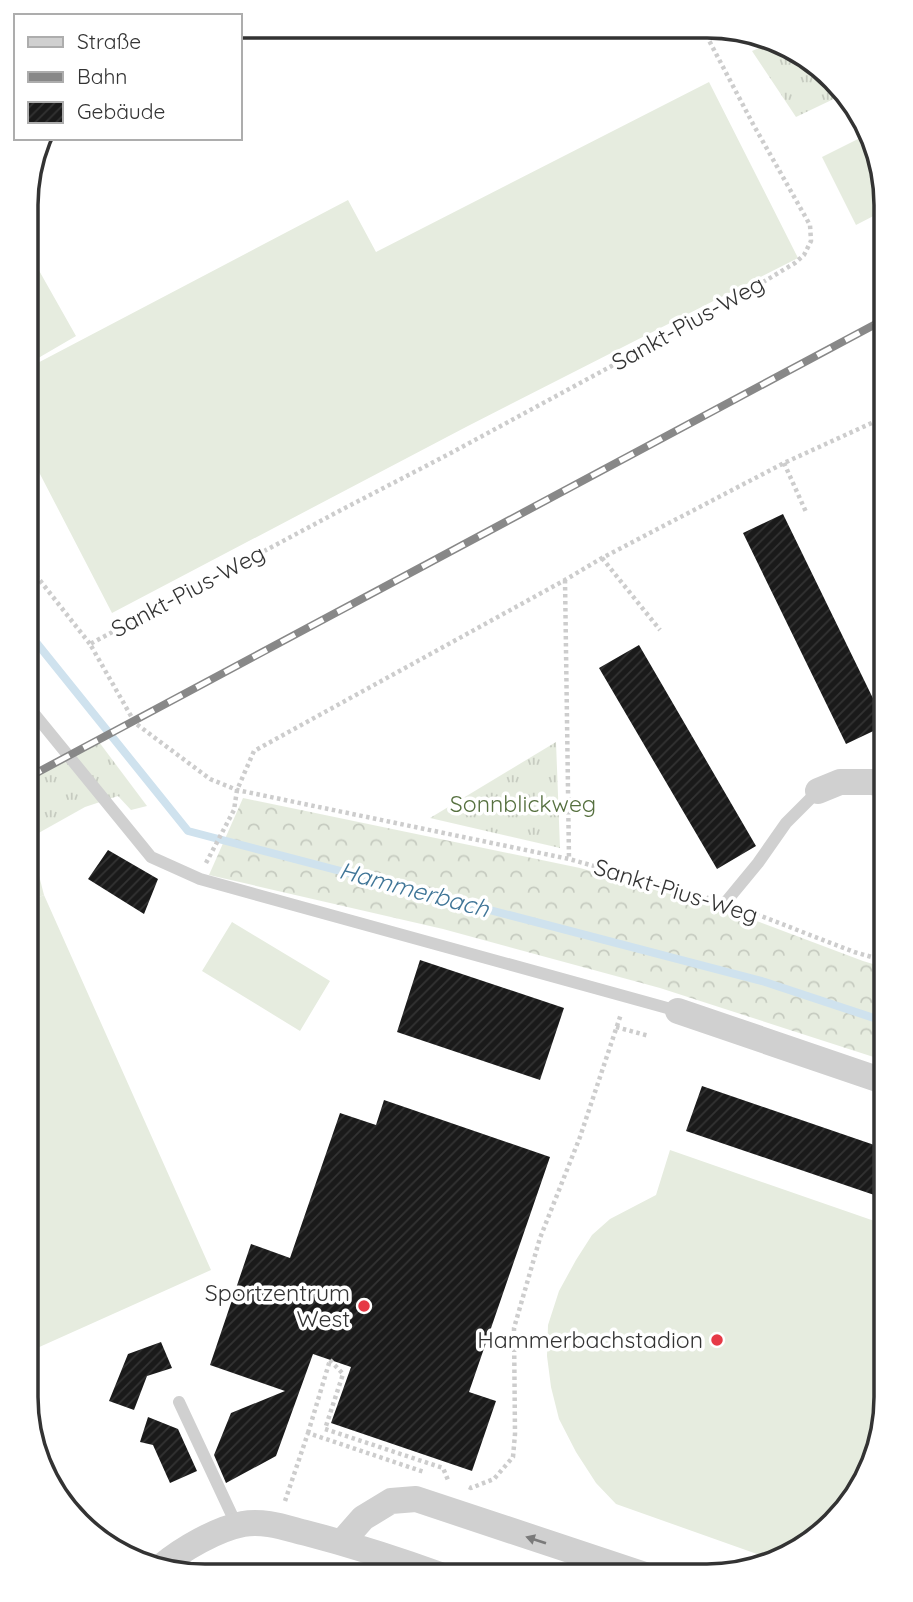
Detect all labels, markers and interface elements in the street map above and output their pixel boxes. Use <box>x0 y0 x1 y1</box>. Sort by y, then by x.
legend <box>14 14 242 140</box>
text: Straße <box>77 28 141 54</box>
text: Bahn <box>77 63 127 89</box>
text: Gebäude <box>77 98 165 124</box>
street label: Sankt-Pius-Weg <box>606 269 769 376</box>
street label: Sankt-Pius-Weg <box>106 538 270 643</box>
park label: Sonnblickweg <box>450 789 596 818</box>
street label: Sankt-Pius-Weg <box>591 852 762 929</box>
water label: Hammerbach <box>336 855 493 923</box>
place label: Sportzentrum West <box>205 1278 350 1333</box>
marker: Sportzentrum West <box>356 1298 372 1314</box>
place label: Hammerbachstadion <box>477 1325 703 1354</box>
marker: Hammerbachstadion <box>709 1332 725 1348</box>
one-way arrow <box>525 1534 546 1544</box>

